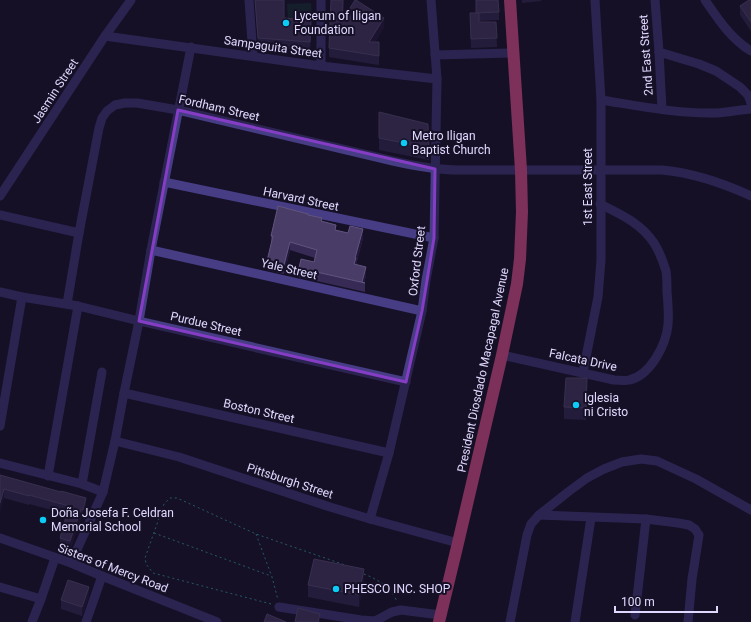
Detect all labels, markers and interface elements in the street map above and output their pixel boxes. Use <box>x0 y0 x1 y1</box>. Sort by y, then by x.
place label: Lyceum of Iligan Foundation <box>294 9 381 37</box>
street label: 2nd East Street <box>636 14 656 96</box>
marker: Lyceum of Iligan Foundation <box>281 18 291 28</box>
street label: Sampaguita Street <box>223 33 323 61</box>
street label: Jasmin Street <box>29 56 81 126</box>
street label: Fordham Street <box>177 92 261 124</box>
place label: Metro Iligan Baptist Church <box>412 129 491 157</box>
marker: Metro Iligan Baptist Church <box>399 138 409 148</box>
street label: 1st East Street <box>581 148 595 226</box>
street label: Harvard Street <box>262 184 340 214</box>
street label: Oxford Street <box>406 225 428 297</box>
street label: Yale Street <box>260 256 319 282</box>
street label: President Diosdado Macapagal Avenue <box>454 266 512 474</box>
street label: Purdue Street <box>169 309 243 339</box>
street label: Falcata Drive <box>548 346 618 374</box>
place label: Iglesia ni Cristo <box>584 391 628 419</box>
street label: Boston Street <box>222 396 296 426</box>
marker: Iglesia ni Cristo <box>571 400 581 410</box>
street label: Pittsburgh Street <box>245 460 335 502</box>
place label: Doña Josefa F. Celdran Memorial School <box>51 506 174 534</box>
marker: Doña Josefa F. Celdran Memorial School <box>38 515 48 525</box>
street label: Sisters of Mercy Road <box>56 540 170 596</box>
place label: PHESCO INC. SHOP <box>344 582 451 596</box>
marker: PHESCO INC. SHOP <box>331 584 341 594</box>
scale bar <box>615 588 717 614</box>
text: 100 m <box>621 595 655 609</box>

